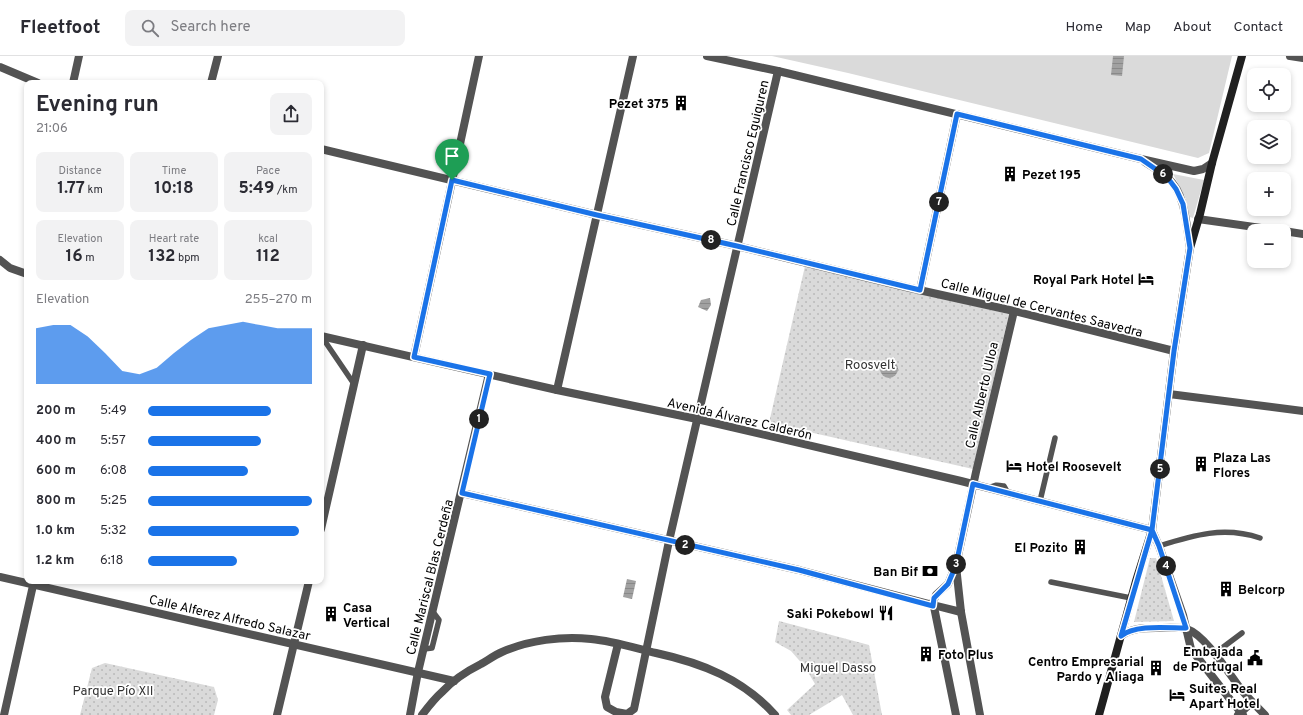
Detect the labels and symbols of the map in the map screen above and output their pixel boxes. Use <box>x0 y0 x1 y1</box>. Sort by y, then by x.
street label: Calle Francisco Eguiguren <box>724 79 774 228</box>
building icon: Pezet 375 <box>672 94 690 112</box>
place label: Pezet 375 <box>609 97 669 113</box>
pin <box>435 139 469 180</box>
pin: 6 <box>1153 164 1173 184</box>
building icon: Pezet 195 <box>1001 165 1019 183</box>
place label: Pezet 195 <box>1022 168 1081 184</box>
pin: 7 <box>929 192 949 212</box>
pin: 8 <box>701 230 721 250</box>
hotel icon: Royal Park Hotel <box>1137 270 1155 288</box>
place label: Royal Park Hotel <box>1033 273 1134 289</box>
street label: Calle Miguel de Cervantes Saavedra <box>939 276 1144 342</box>
street label: Calle Alberto Ulloa <box>963 341 1003 450</box>
park label: Roosvelt <box>845 358 895 374</box>
street label: Avenida Álvarez Calderón <box>665 394 814 444</box>
pin: 1 <box>469 409 489 429</box>
place label: Plaza Las Flores <box>1213 451 1271 482</box>
building icon: Plaza Las Flores <box>1192 455 1210 473</box>
hotel icon: Hotel Roosevelt <box>1005 457 1023 475</box>
pin: 5 <box>1150 459 1170 479</box>
place label: Hotel Roosevelt <box>1026 460 1122 476</box>
street label: Calle Mariscal Blas Cerdeña <box>404 498 458 657</box>
pin: 2 <box>675 535 695 555</box>
building icon: El Pozito <box>1071 538 1089 556</box>
place label: El Pozito <box>1014 541 1068 557</box>
pin: 3 <box>946 554 966 574</box>
pin: 4 <box>1156 556 1176 576</box>
bank icon: Ban Bif <box>921 562 939 580</box>
place label: Ban Bif <box>873 565 918 581</box>
building icon: Belcorp <box>1217 580 1235 598</box>
place label: Belcorp <box>1238 583 1285 599</box>
street label: Calle Alferez Alfredo Salazar <box>147 593 312 645</box>
place label: Casa Vertical <box>343 601 390 632</box>
restaurant icon: Saki Pokebowl <box>877 604 895 622</box>
building icon: Casa Vertical <box>322 605 340 623</box>
place label: Saki Pokebowl <box>787 607 874 623</box>
building icon: Foto Plus <box>917 645 935 663</box>
place label: Embajada de Portugal <box>1173 645 1243 676</box>
place label: Foto Plus <box>938 648 994 664</box>
public building icon: Embajada de Portugal <box>1246 649 1264 667</box>
place label: Centro Empresarial Pardo y Aliaga <box>1028 655 1144 686</box>
building icon: Centro Empresarial Pardo y Aliaga <box>1147 659 1165 677</box>
park label: Miguel Dasso <box>800 661 876 677</box>
place label: Suites Real Apart Hotel <box>1189 682 1260 713</box>
park label: Parque Pío XII <box>72 684 154 700</box>
hotel icon: Suites Real Apart Hotel <box>1168 686 1186 704</box>

